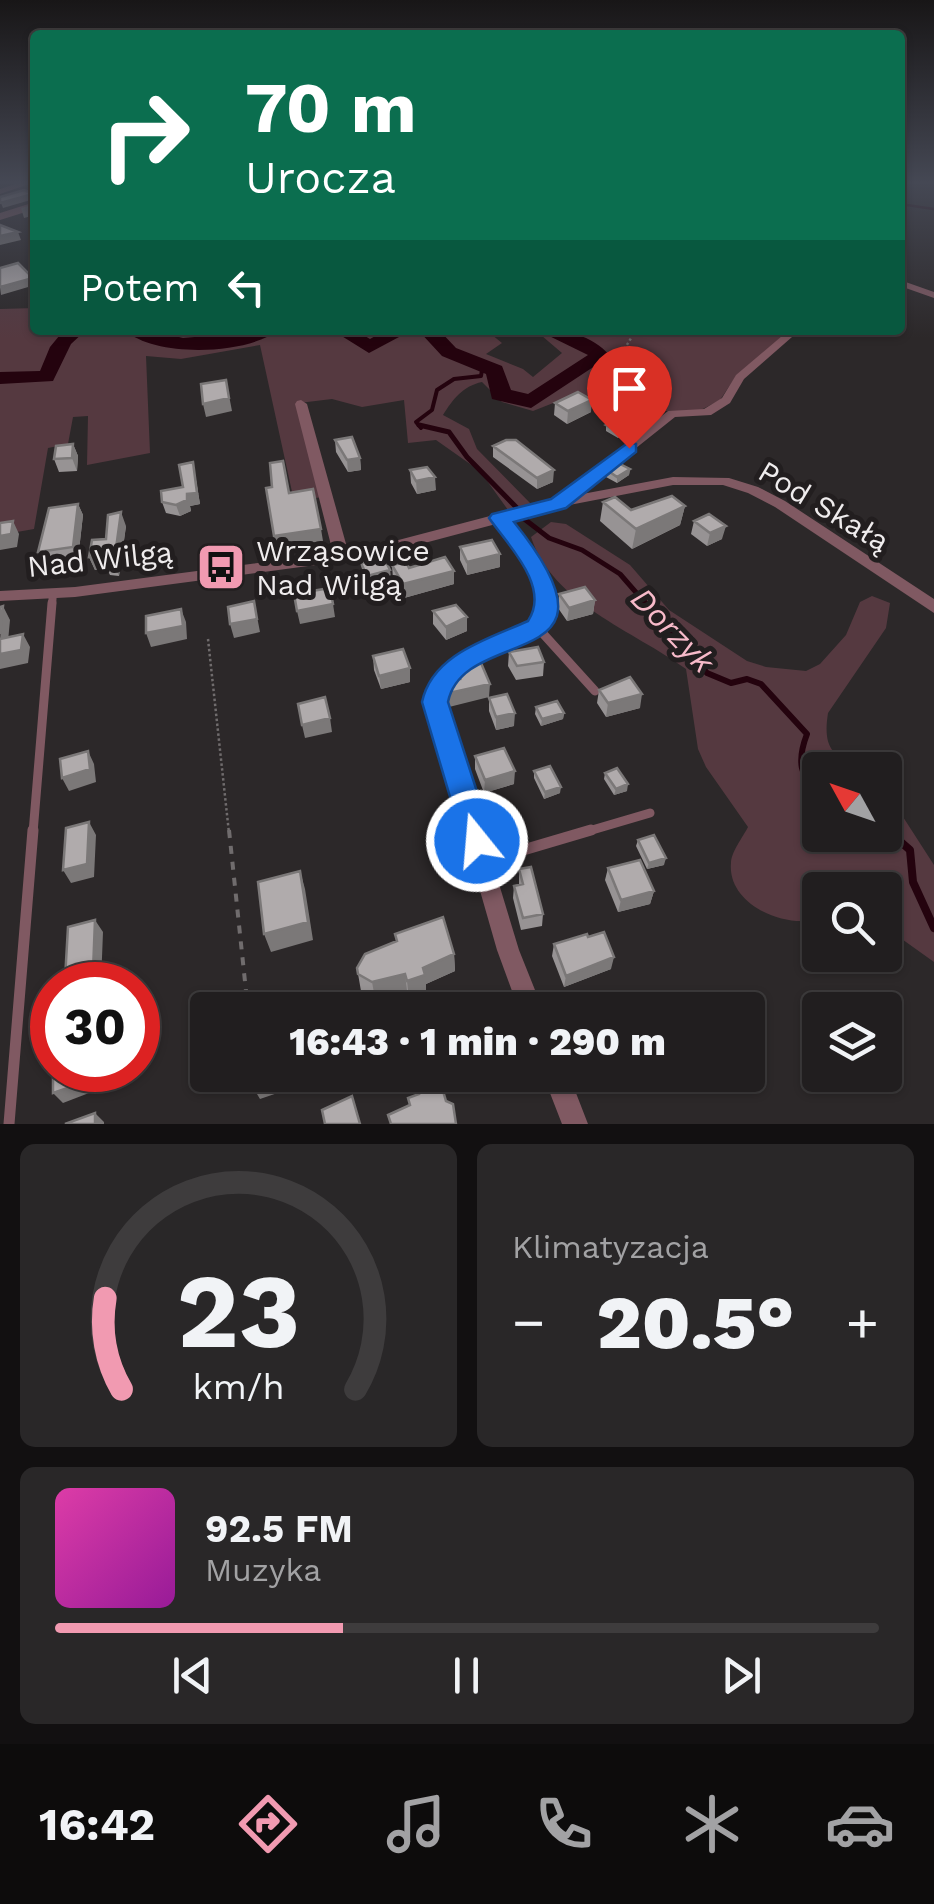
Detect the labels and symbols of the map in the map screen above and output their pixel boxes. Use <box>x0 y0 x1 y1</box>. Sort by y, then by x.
pin <box>587 346 672 449</box>
street label: Pod Skałą <box>752 453 896 559</box>
place label: Wrząsowice Nad Wilgą <box>256 533 430 602</box>
street label: Nad Wilgą <box>26 534 174 584</box>
bus stop icon: Wrząsowice Nad Wilgą <box>195 541 247 593</box>
water label: Dorzyk <box>623 579 724 682</box>
north arrow <box>802 752 902 852</box>
position arrow <box>425 789 529 893</box>
speed limit sign: 30 <box>30 962 160 1092</box>

